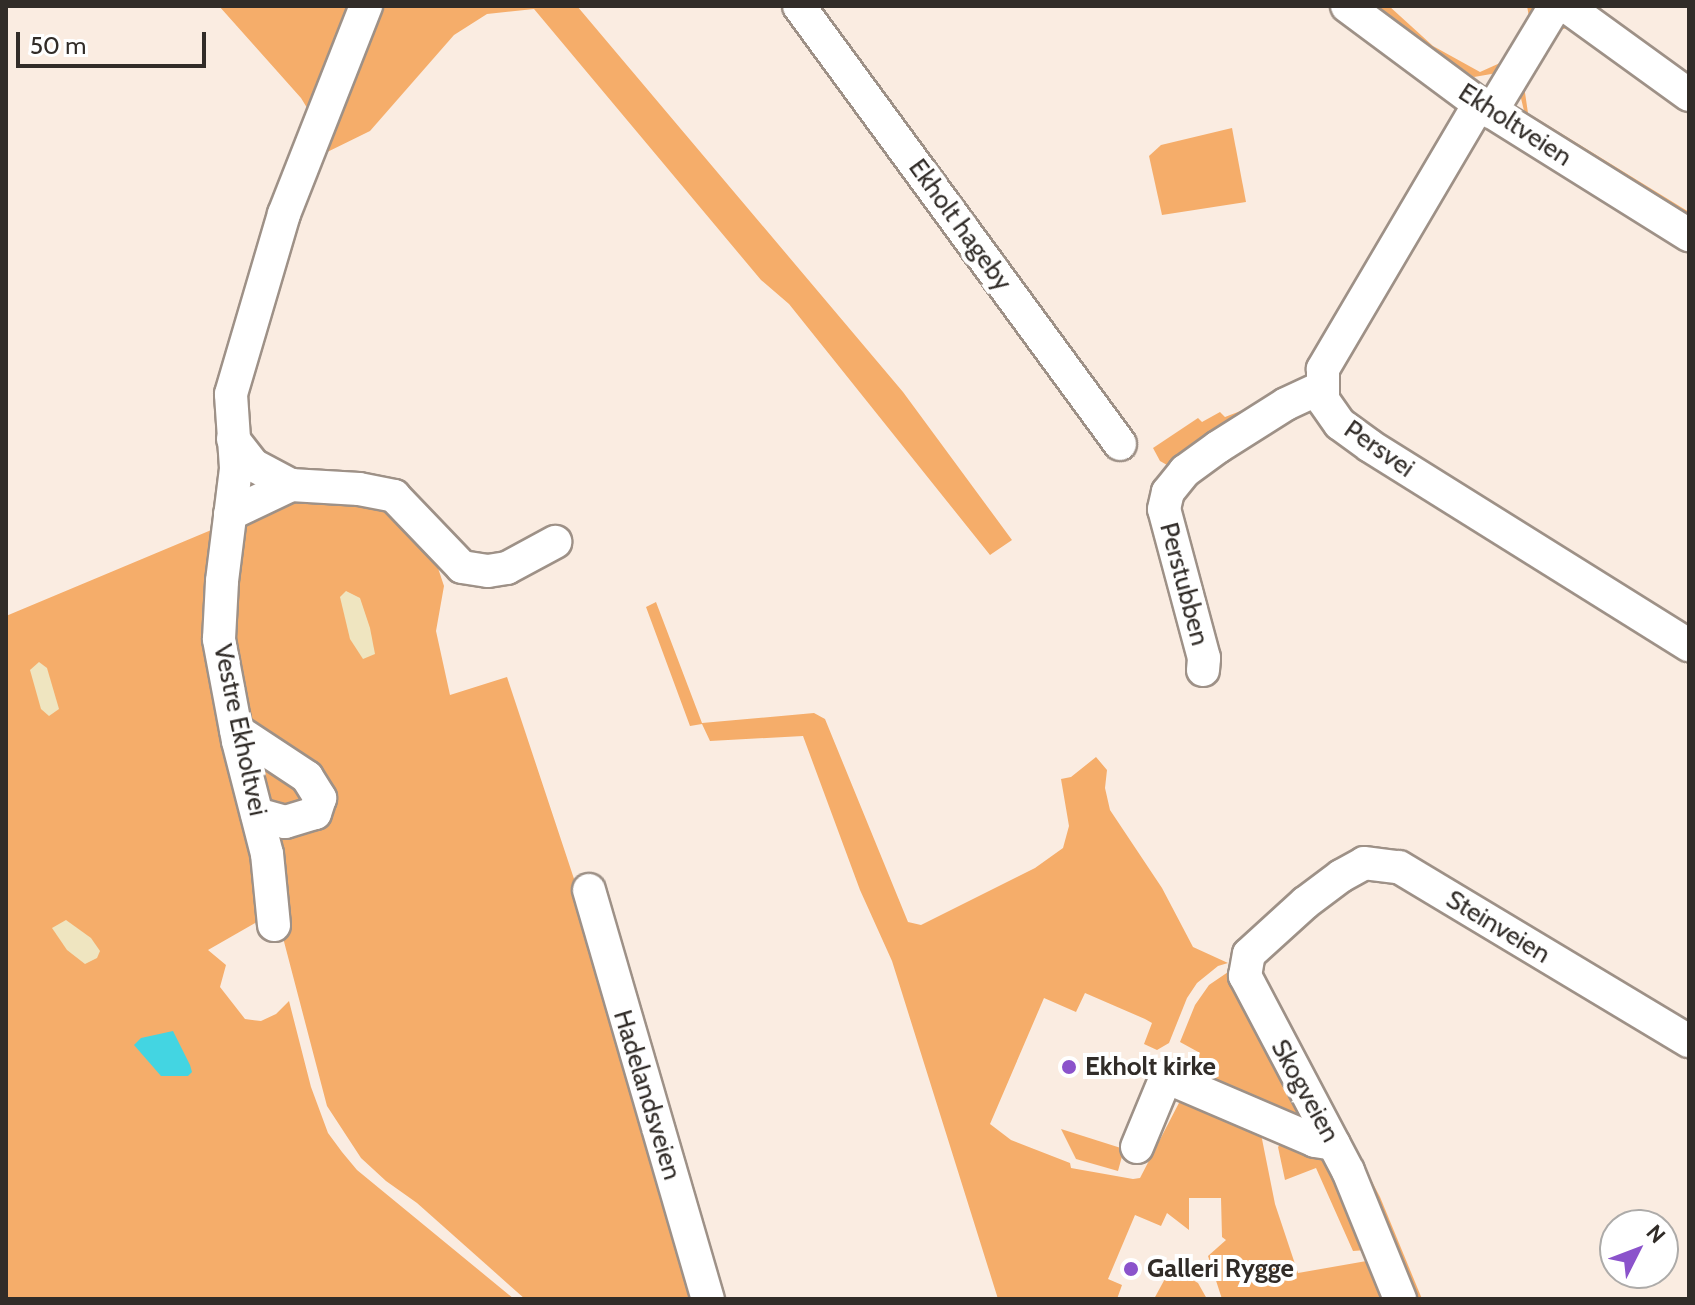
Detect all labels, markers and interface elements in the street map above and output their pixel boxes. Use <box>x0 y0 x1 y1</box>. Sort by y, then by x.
scale bar <box>20 16 210 66</box>
text: 50 m <box>30 31 86 60</box>
street label: Ekholtveien <box>1453 77 1577 173</box>
street label: Ekholt hageby <box>902 153 1018 297</box>
street label: Persvei <box>1338 414 1420 484</box>
street label: Perstubben <box>1153 519 1215 649</box>
street label: Vestre Ekholtvei <box>207 641 273 819</box>
street label: Steinveien <box>1440 884 1556 970</box>
street label: Hadelandsveien <box>606 1006 688 1184</box>
street label: Skogveien <box>1264 1034 1346 1148</box>
place label: Ekholt kirke <box>1085 1051 1216 1083</box>
marker: Ekholt kirke <box>1060 1058 1078 1076</box>
north arrow <box>1599 1209 1679 1289</box>
text: N <box>1640 1219 1671 1249</box>
place label: Galleri Rygge <box>1147 1253 1294 1285</box>
marker: Galleri Rygge <box>1122 1260 1140 1278</box>

